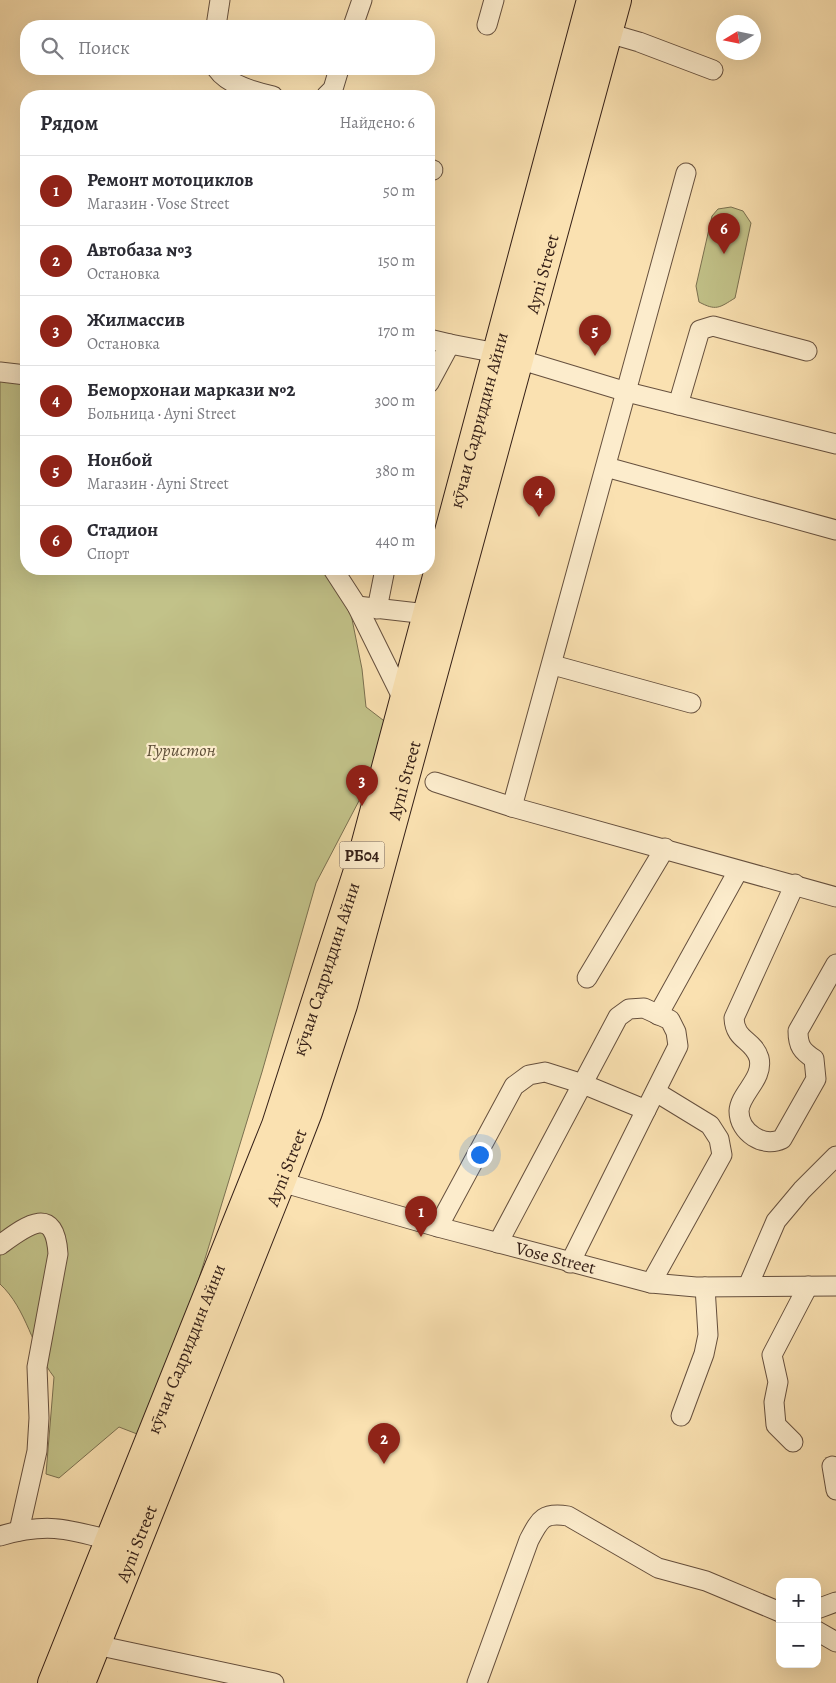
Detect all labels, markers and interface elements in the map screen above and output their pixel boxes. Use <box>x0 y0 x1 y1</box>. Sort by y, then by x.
north arrow <box>716 15 761 60</box>
search box <box>20 20 435 75</box>
icon: search <box>38 34 66 62</box>
text: Поиск <box>78 35 130 61</box>
text: Рядом <box>40 109 98 137</box>
text: Найдено: 6 <box>340 112 415 134</box>
text: Ремонт мотоциклов <box>87 167 253 193</box>
text: 1 <box>53 180 59 202</box>
text: 50 m <box>383 180 415 202</box>
text: Магазин · Vose Street <box>87 193 230 215</box>
pin: 6 <box>708 213 740 254</box>
street label: Ayni Street <box>520 231 565 317</box>
text: Автобаза №3 <box>87 237 192 263</box>
text: 2 <box>52 250 60 272</box>
text: 150 m <box>378 250 415 272</box>
text: Остановка <box>87 263 160 285</box>
text: Жилмассив <box>87 307 185 333</box>
pin: 5 <box>579 315 611 356</box>
text: 3 <box>53 320 59 342</box>
text: 170 m <box>378 320 415 342</box>
street label: кӯчаи Садриддин Айни <box>444 329 514 511</box>
text: Остановка <box>87 333 160 355</box>
text: Беморхонаи маркази №2 <box>87 377 295 403</box>
text: 4 <box>52 390 60 412</box>
text: 300 m <box>375 390 415 412</box>
text: Больница · Ayni Street <box>87 403 236 425</box>
text: Нонбой <box>87 447 152 473</box>
text: 5 <box>53 460 59 482</box>
text: 380 m <box>376 460 415 482</box>
text: Магазин · Ayni Street <box>87 473 229 495</box>
pin: 4 <box>523 476 555 517</box>
text: Стадион <box>87 517 158 543</box>
text: 6 <box>52 530 60 552</box>
text: 440 m <box>375 530 415 552</box>
text: Спорт <box>87 543 129 565</box>
park label: Гуристон <box>146 738 216 762</box>
street label: Ayni Street <box>382 738 427 823</box>
pin: 3 <box>346 765 378 806</box>
road number: РБ04 <box>340 842 384 868</box>
street label: кӯчаи Садриддин Айни <box>287 879 365 1059</box>
street label: Ayni Street <box>260 1125 312 1211</box>
your location <box>467 1142 493 1168</box>
pin: 1 <box>405 1196 437 1237</box>
street label: Vose Street <box>512 1236 598 1280</box>
street label: кӯчаи Садриддин Айни <box>141 1260 231 1437</box>
pin: 2 <box>368 1423 400 1464</box>
street label: Ayni Street <box>110 1502 163 1587</box>
map controls <box>776 1578 821 1668</box>
button: + <box>776 1578 821 1623</box>
button: − <box>776 1623 821 1668</box>

